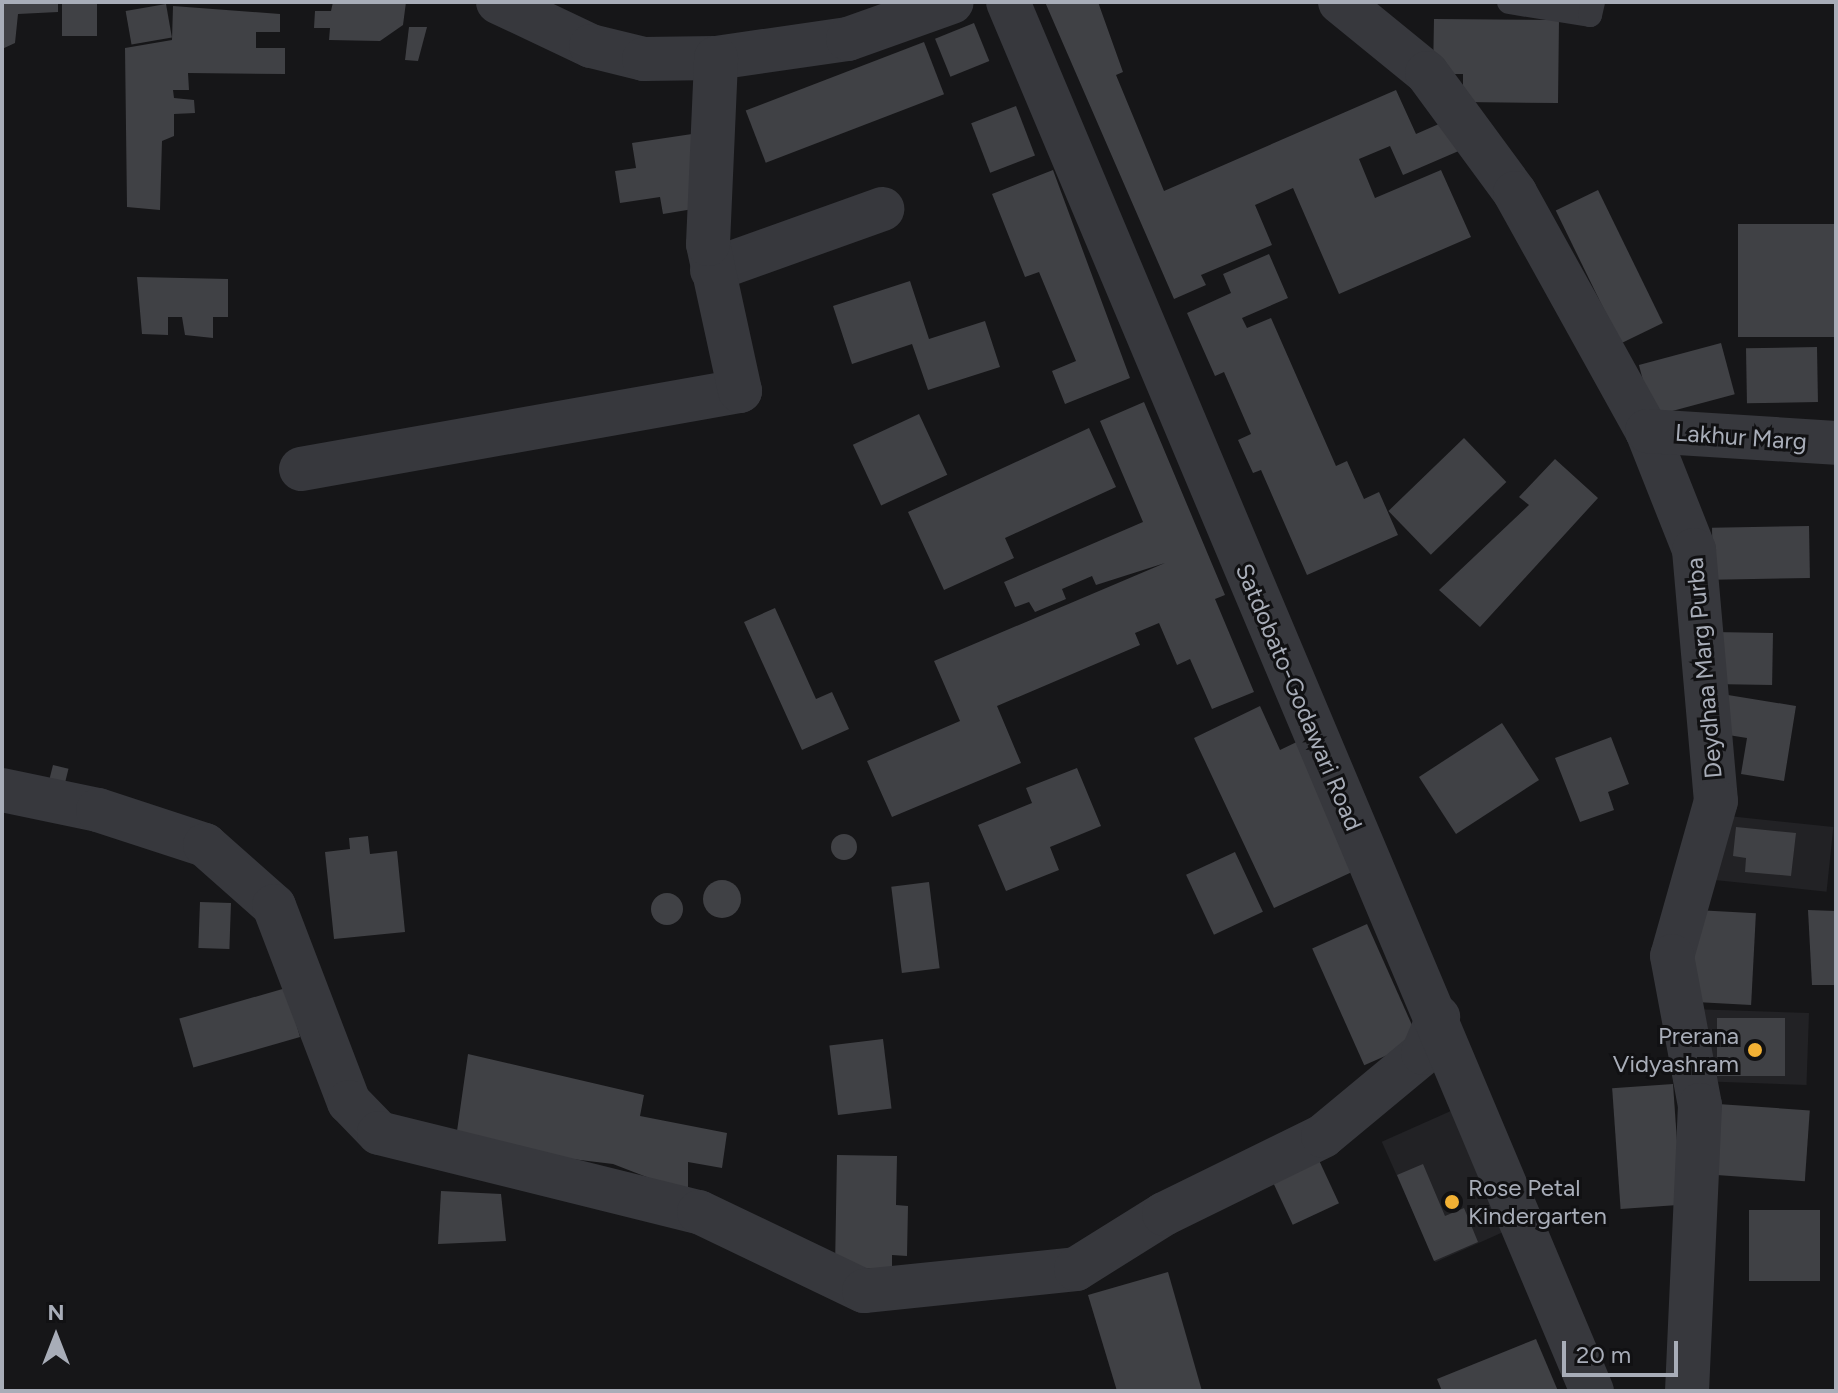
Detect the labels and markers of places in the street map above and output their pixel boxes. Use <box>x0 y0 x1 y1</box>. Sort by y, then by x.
place label: Prerana Vidyashram <box>1613 1022 1739 1078</box>
marker: Prerana Vidyashram <box>1746 1041 1764 1059</box>
place label: Rose Petal Kindergarten <box>1468 1174 1607 1230</box>
marker: Rose Petal Kindergarten <box>1443 1193 1461 1211</box>

